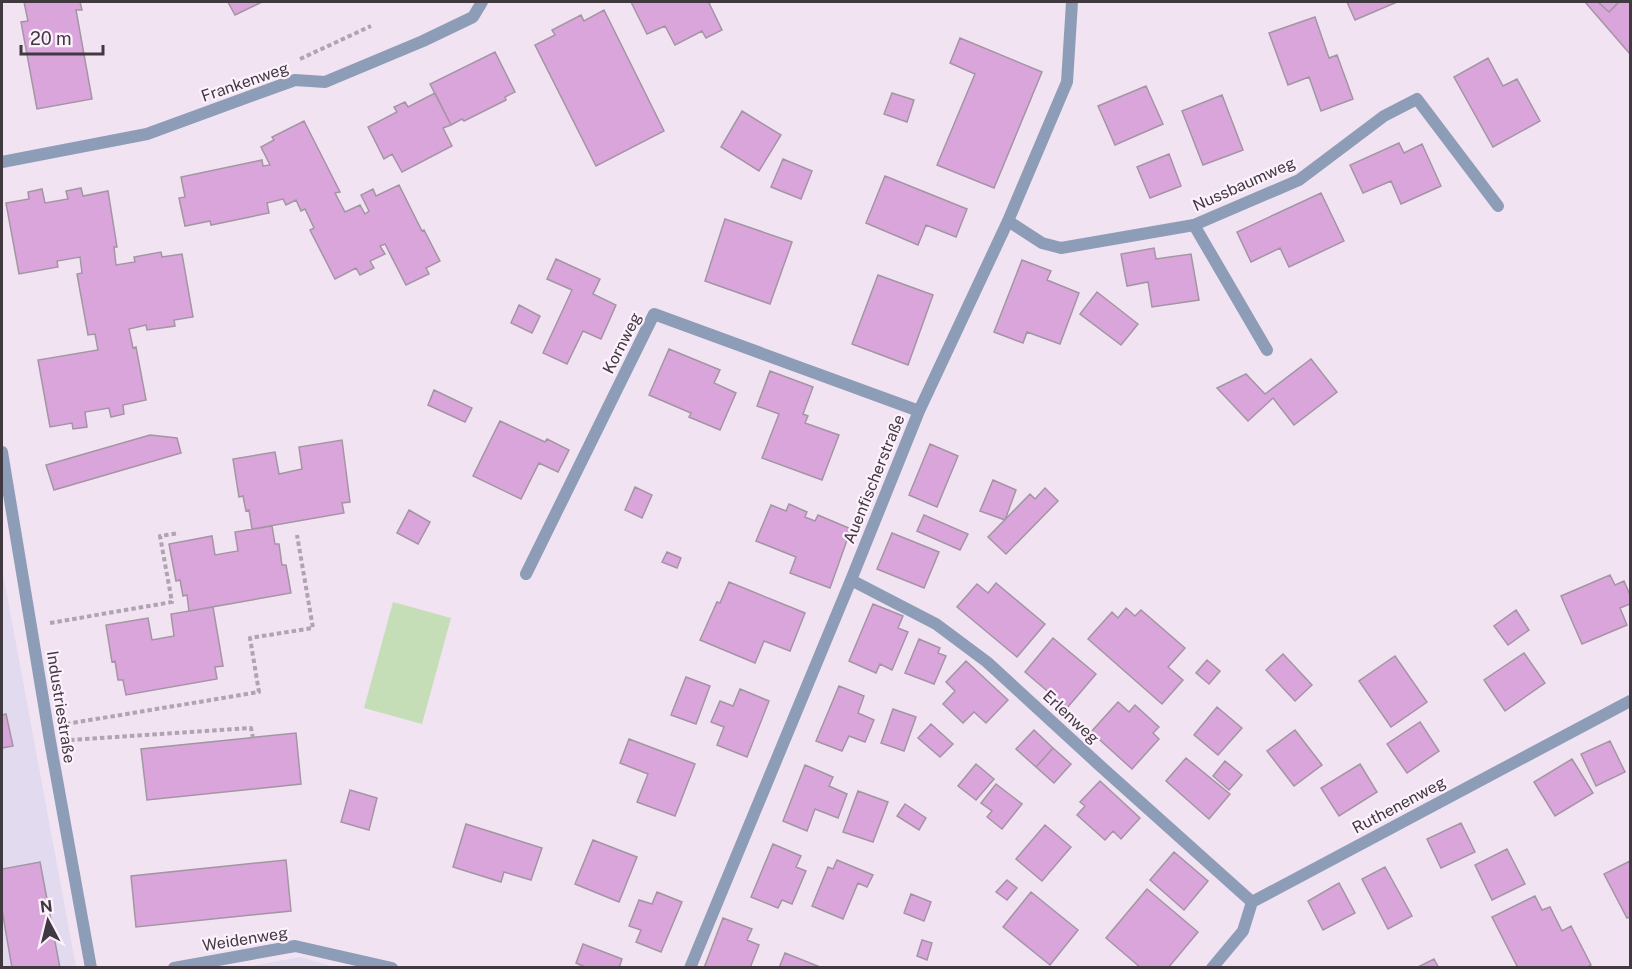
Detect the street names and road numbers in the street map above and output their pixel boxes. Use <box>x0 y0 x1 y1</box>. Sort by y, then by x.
street label: Frankenweg <box>199 58 291 106</box>
street label: Nussbaumweg <box>1190 153 1298 215</box>
street label: Kornweg <box>599 309 645 377</box>
street label: Auenfischerstraße <box>839 412 909 546</box>
street label: Industriestraße <box>43 650 79 764</box>
street label: Erlenweg <box>1039 686 1103 748</box>
street label: Ruthenenweg <box>1349 772 1449 838</box>
street label: Weidenweg <box>201 923 289 955</box>

